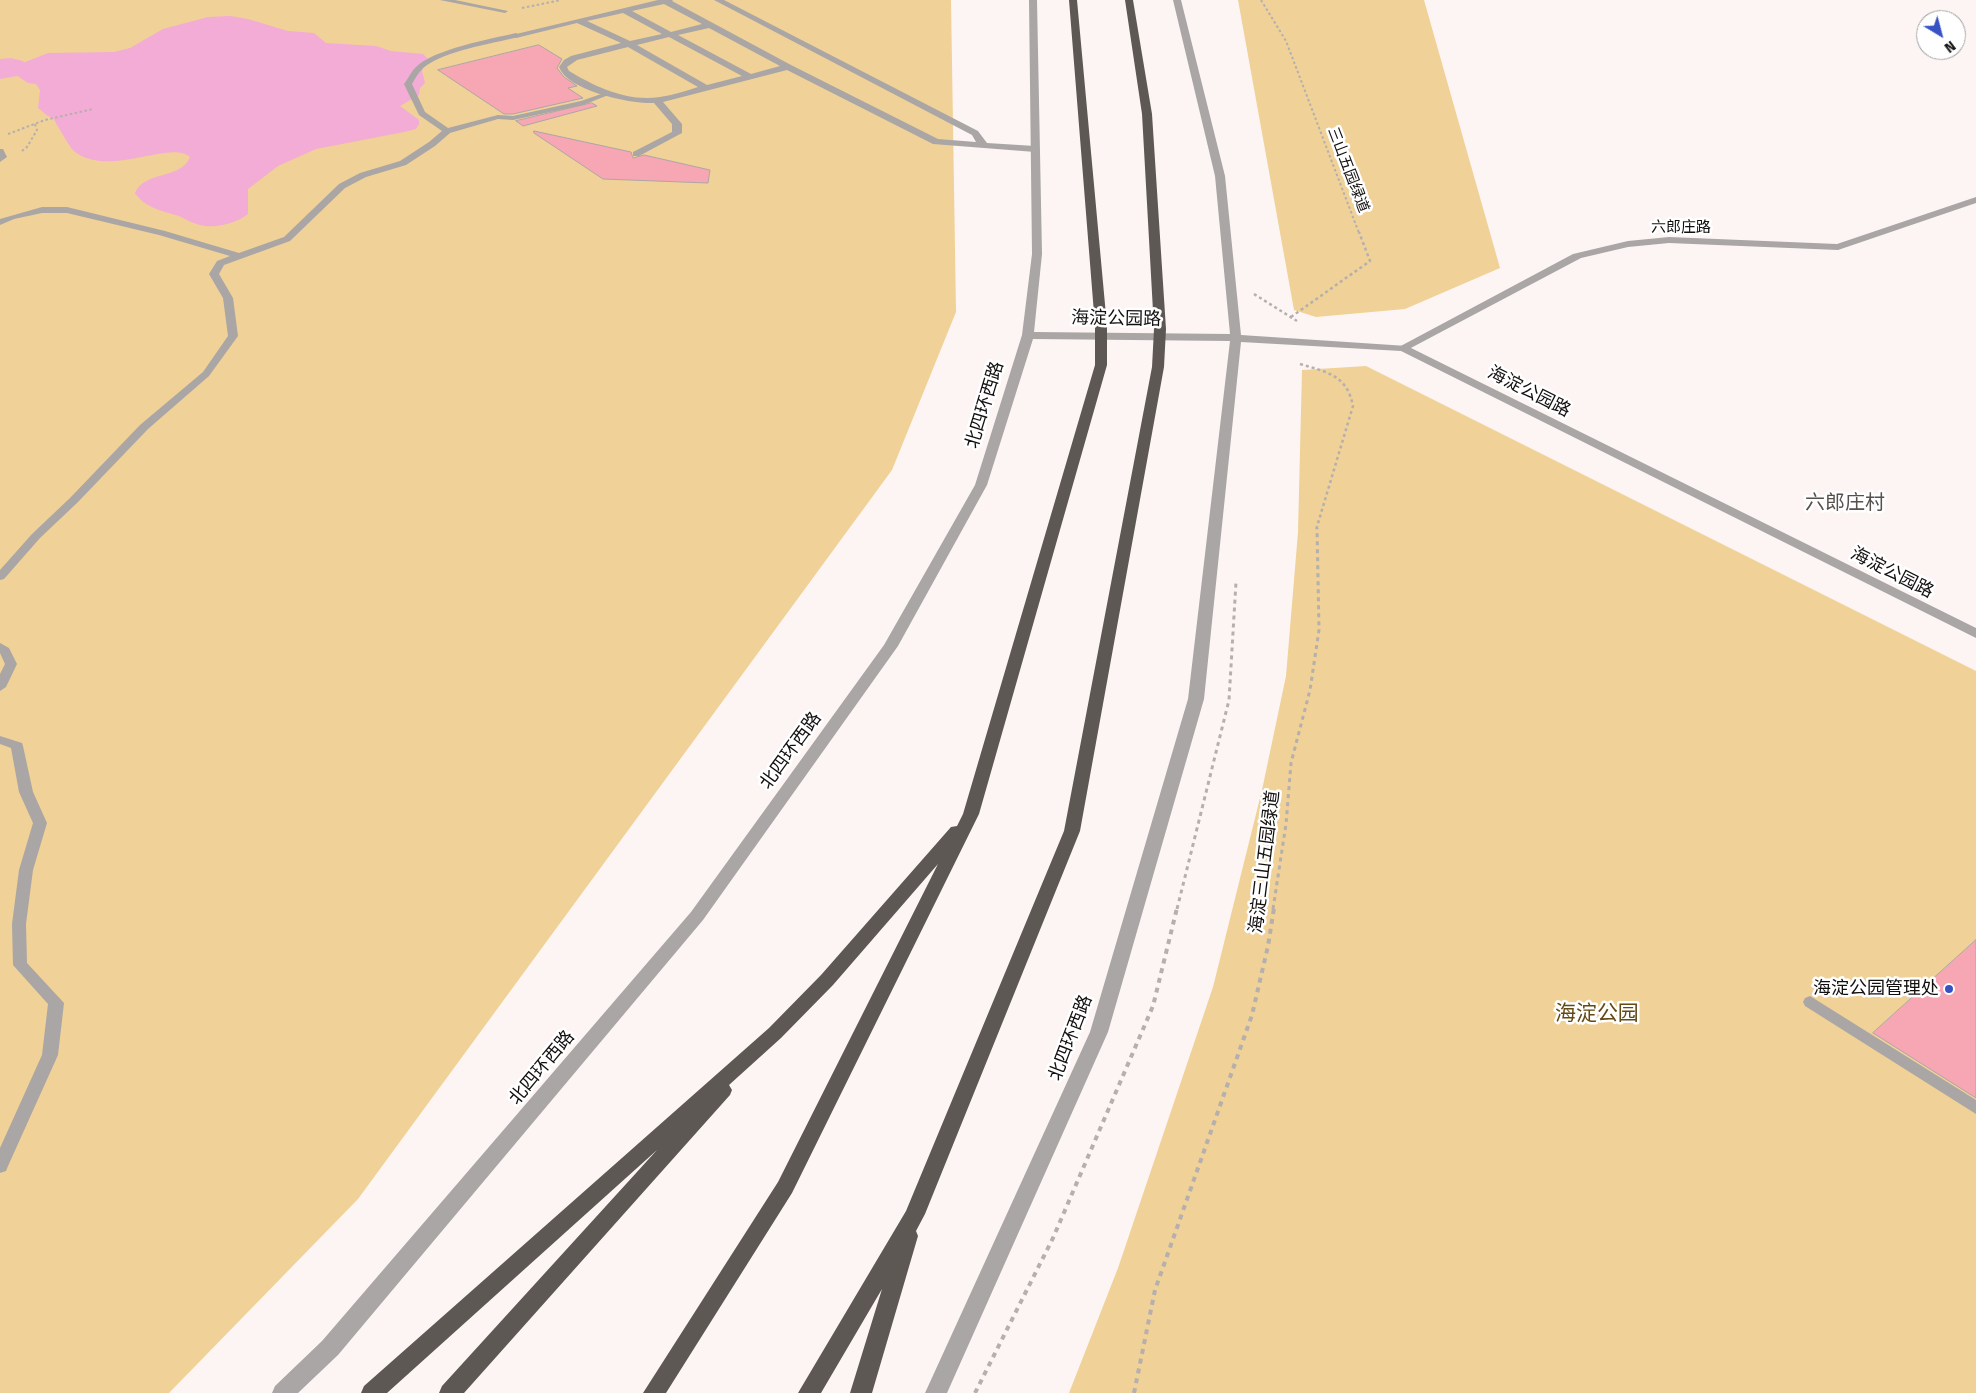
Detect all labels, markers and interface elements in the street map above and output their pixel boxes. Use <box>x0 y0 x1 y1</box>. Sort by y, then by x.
north arrow <box>1916 10 1966 60</box>
text: N <box>1941 37 1959 56</box>
street label: 三山五园绿道 <box>1323 125 1373 215</box>
street label: 六郎庄路 <box>1651 219 1711 237</box>
street label: 海淀公园路 <box>1071 307 1161 331</box>
street label: 北四环西路 <box>962 359 1008 451</box>
street label: 海淀公园路 <box>1484 362 1574 422</box>
district label: 六郎庄村 <box>1805 491 1885 515</box>
street label: 海淀公园路 <box>1847 543 1937 603</box>
street label: 北四环西路 <box>756 708 826 794</box>
street label: 海淀三山五园绿道 <box>1246 789 1284 935</box>
place label: 海淀公园管理处 <box>1813 978 1939 1000</box>
marker: 海淀公园管理处 <box>1943 983 1955 995</box>
street label: 北四环西路 <box>1045 992 1097 1084</box>
park label: 海淀公园 <box>1555 1001 1639 1027</box>
street label: 北四环西路 <box>505 1027 579 1109</box>

